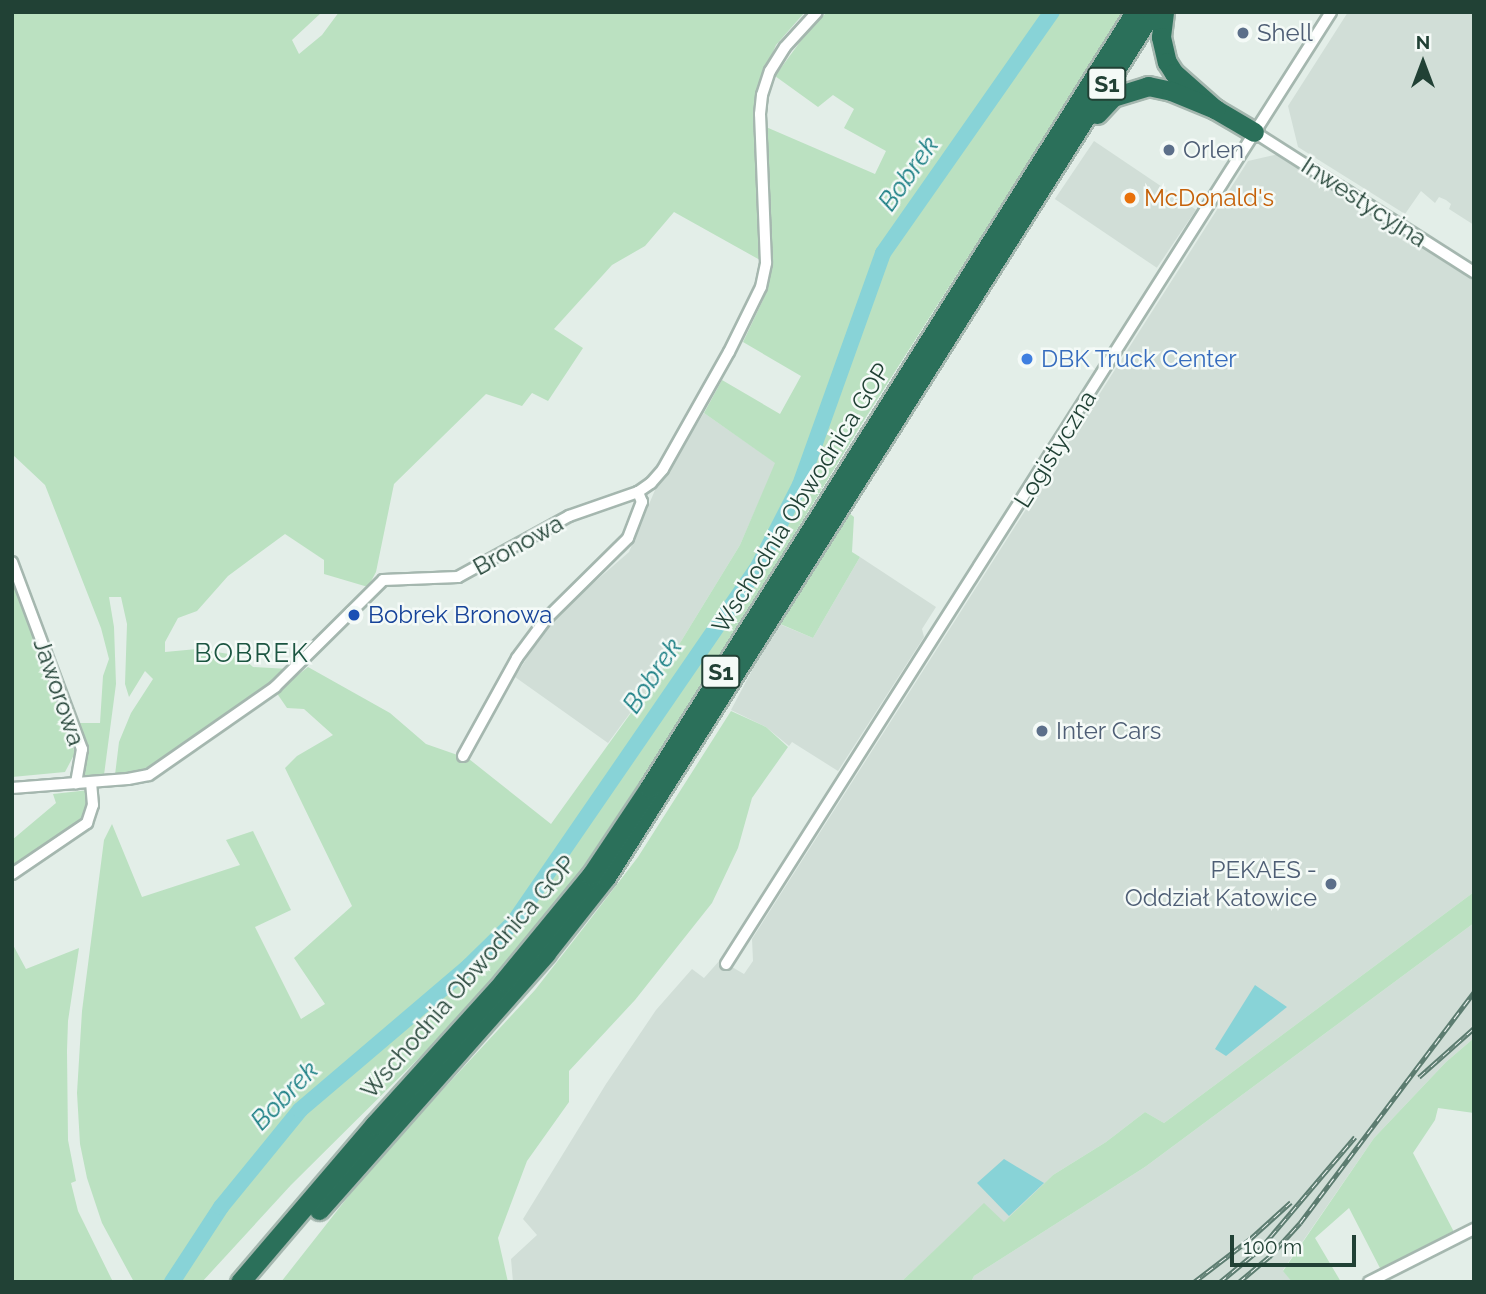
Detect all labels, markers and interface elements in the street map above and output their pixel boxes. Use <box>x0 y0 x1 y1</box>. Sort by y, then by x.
place label: Shell <box>1257 19 1313 47</box>
marker: Shell <box>1235 25 1251 41</box>
north arrow <box>1388 28 1458 98</box>
text: N <box>1416 31 1430 53</box>
road number: S1 <box>1086 64 1128 104</box>
water label: Bobrek <box>872 131 946 217</box>
place label: Orlen <box>1183 136 1244 164</box>
marker: Orlen <box>1161 142 1177 158</box>
street label: Inwestycyjna <box>1296 151 1432 253</box>
place label: McDonald's <box>1144 184 1274 212</box>
marker: McDonald's <box>1122 190 1138 206</box>
place label: DBK Truck Center <box>1041 345 1238 373</box>
marker: DBK Truck Center <box>1019 351 1035 367</box>
street label: Wschodnia Obwodnica GOP <box>706 358 896 638</box>
street label: Logistyczna <box>1008 385 1102 513</box>
street label: Bronowa <box>468 509 568 581</box>
place label: Bobrek Bronowa <box>368 601 552 629</box>
marker: Bobrek Bronowa <box>346 607 362 623</box>
water label: Bobrek <box>617 633 689 719</box>
street label: Jaworowa <box>27 635 91 749</box>
district label: BOBREK <box>195 638 309 670</box>
road number: S1 <box>700 652 742 692</box>
place label: Inter Cars <box>1056 717 1162 745</box>
marker: Inter Cars <box>1034 723 1050 739</box>
street label: Wschodnia Obwodnica GOP <box>355 850 581 1104</box>
place label: PEKAES - Oddział Katowice <box>1124 856 1317 912</box>
marker: PEKAES - Oddział Katowice <box>1323 876 1339 892</box>
water label: Bobrek <box>245 1055 325 1137</box>
scale bar <box>1234 1220 1360 1264</box>
text: 100 m <box>1243 1234 1302 1259</box>

